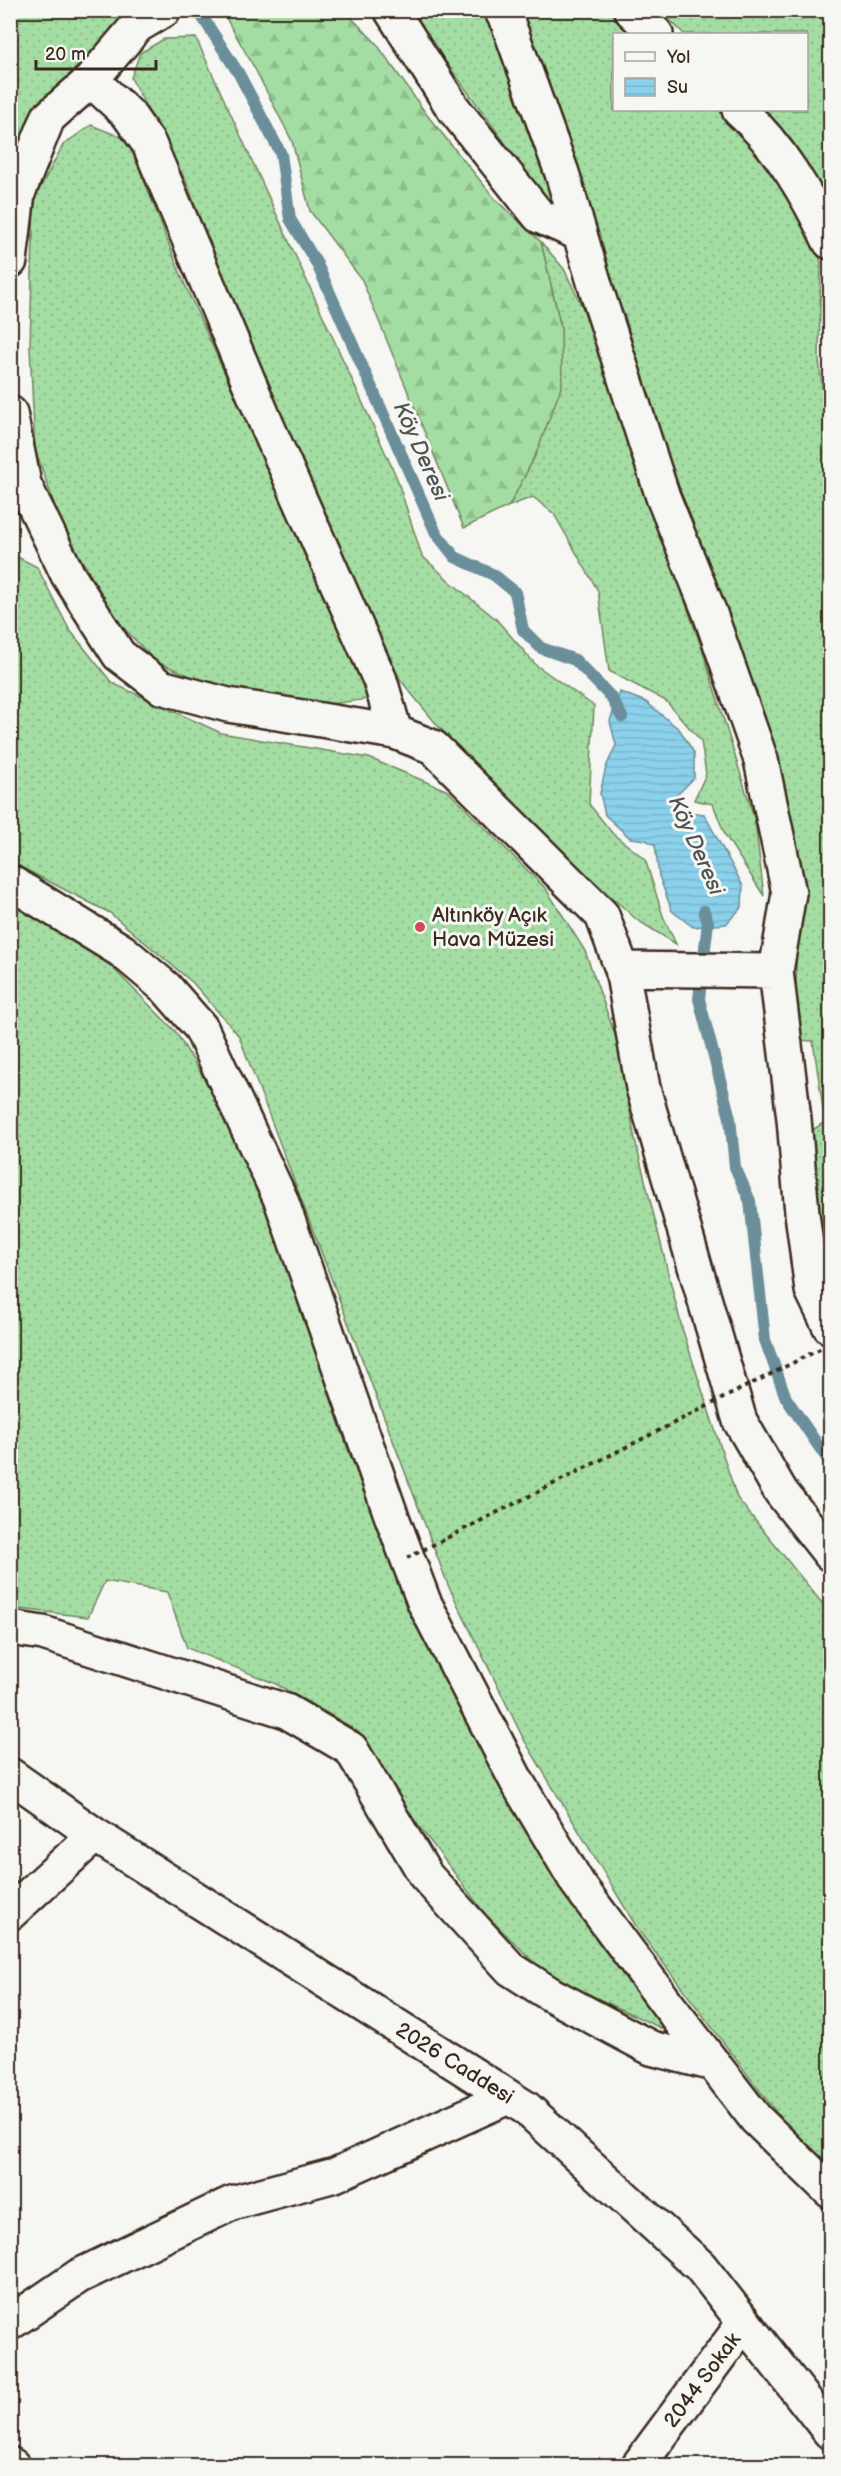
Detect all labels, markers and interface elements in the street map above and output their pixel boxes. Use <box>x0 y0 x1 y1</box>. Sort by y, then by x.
scale bar <box>36 33 156 71</box>
legend <box>613 33 808 111</box>
text: 20 m <box>45 44 86 65</box>
text: Yol <box>666 47 690 68</box>
text: Su <box>667 77 688 98</box>
water label: Köy Deresi <box>387 398 455 506</box>
water label: Köy Deresi <box>662 792 730 900</box>
place label: Altınköy Açık Hava Müzesi <box>432 903 554 952</box>
marker: Altınköy Açık Hava Müzesi <box>413 920 427 934</box>
street label: 2026 Caddesi <box>391 2017 518 2110</box>
street label: 2044 Sokak <box>659 2327 747 2433</box>

